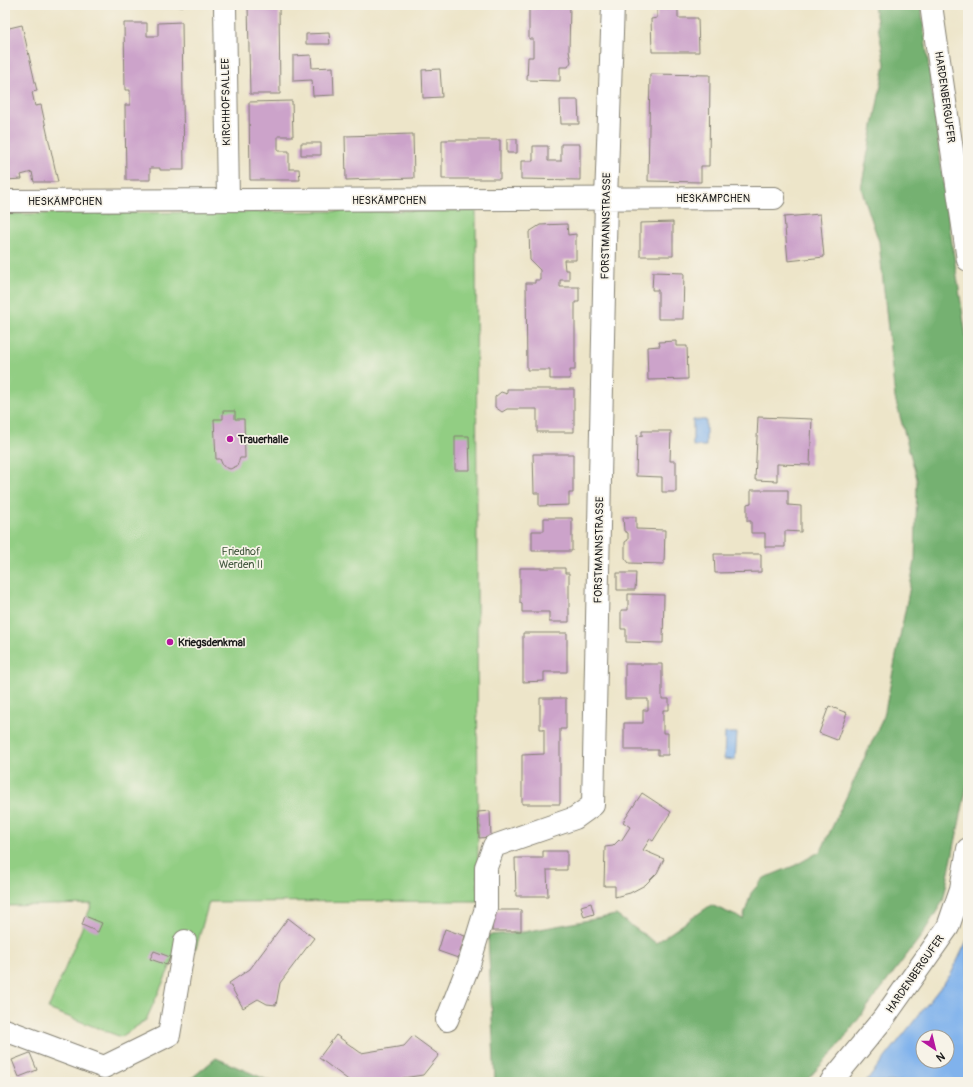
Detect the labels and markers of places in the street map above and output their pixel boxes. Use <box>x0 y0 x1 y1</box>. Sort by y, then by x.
place label: Trauerhalle <box>237 433 289 446</box>
marker: Trauerhalle <box>225 434 235 444</box>
place label: Kriegsdenkmal <box>178 636 246 649</box>
marker: Kriegsdenkmal <box>165 637 175 647</box>

